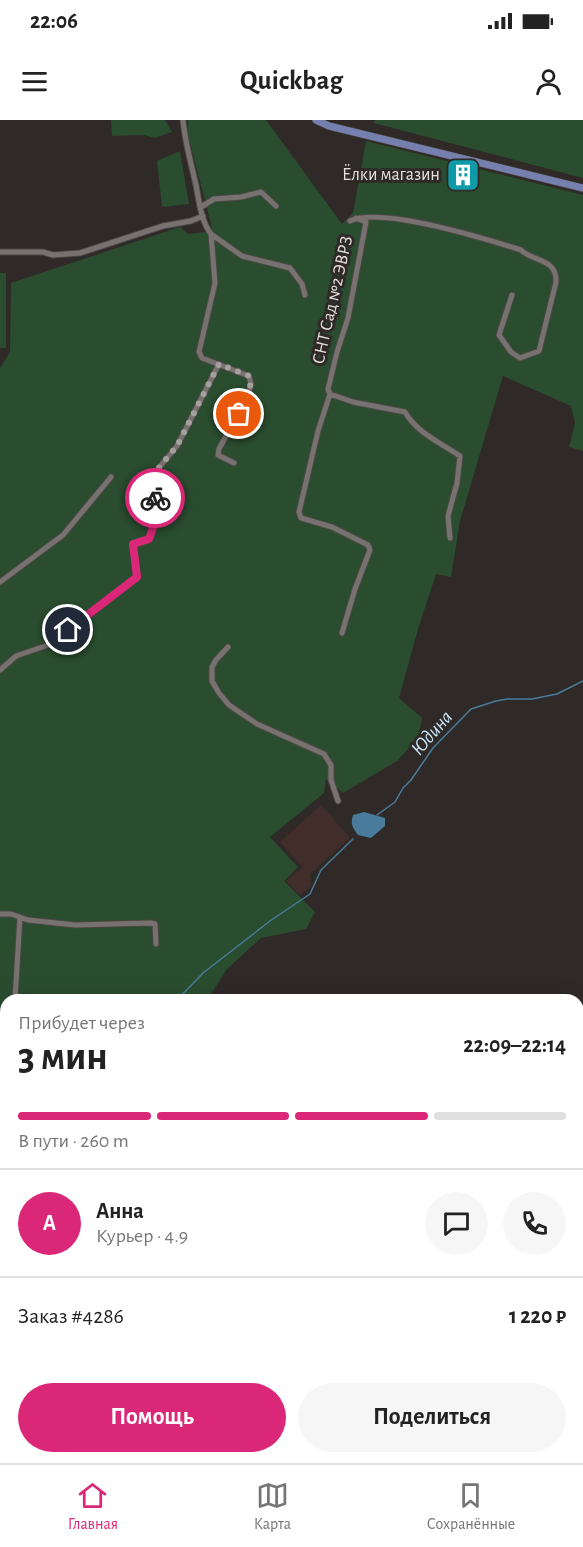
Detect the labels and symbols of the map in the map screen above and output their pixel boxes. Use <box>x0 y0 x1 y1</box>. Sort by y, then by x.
building icon: Ёлки магазин <box>445 157 481 193</box>
place label: Ёлки магазин <box>342 164 440 184</box>
street label: СНТ Сад №2 ЭВРЗ <box>310 234 356 366</box>
pin <box>213 388 264 439</box>
courier <box>125 468 185 528</box>
pin <box>42 604 93 655</box>
water label: Юдина <box>408 707 456 759</box>

